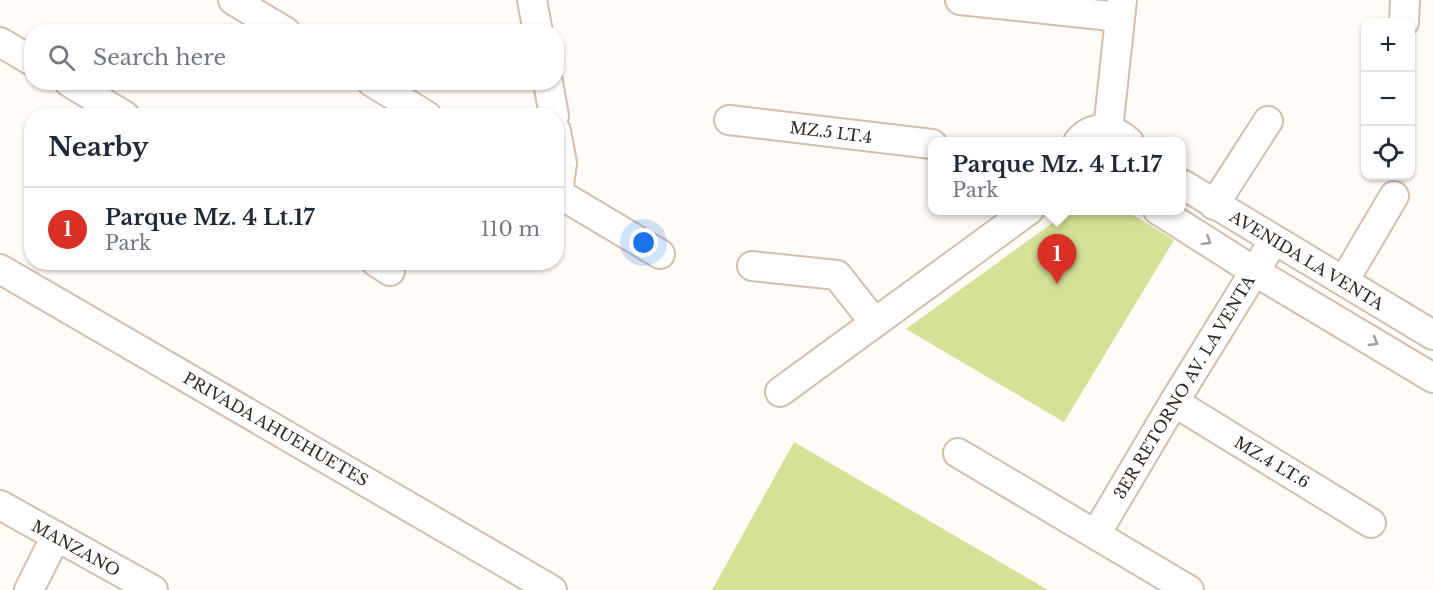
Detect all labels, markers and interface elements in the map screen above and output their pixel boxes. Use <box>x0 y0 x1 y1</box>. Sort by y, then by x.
map controls <box>1361 18 1415 180</box>
button: + <box>1361 18 1415 72</box>
search box <box>24 24 564 90</box>
icon: search <box>45 41 78 74</box>
text: Search here <box>93 44 226 71</box>
button: − <box>1361 72 1415 126</box>
street label: MZ.5 LT.4 <box>789 117 873 147</box>
button: locate <box>1361 126 1415 180</box>
text: Nearby <box>48 131 149 163</box>
popup <box>928 137 1186 215</box>
text: Parque Mz. 4 Lt.17 <box>952 151 1162 178</box>
text: Park <box>952 178 999 202</box>
text: Parque Mz. 4 Lt.17 <box>105 204 315 231</box>
street label: AVENIDA LA VENTA <box>1225 206 1388 314</box>
text: 1 <box>63 217 72 241</box>
text: 110 m <box>481 217 540 241</box>
your location <box>629 228 658 257</box>
text: Park <box>105 231 151 255</box>
pin: 1 <box>1038 234 1076 284</box>
one-way arrow <box>1201 234 1211 246</box>
street label: 3ER RETORNO AV. LA VENTA <box>1109 271 1259 502</box>
one-way arrow <box>1368 335 1378 347</box>
street label: PRIVADA AHUEHUETES <box>180 368 372 490</box>
street label: MZ.4 LT.6 <box>1231 432 1313 492</box>
street label: MANZANO <box>28 515 124 581</box>

